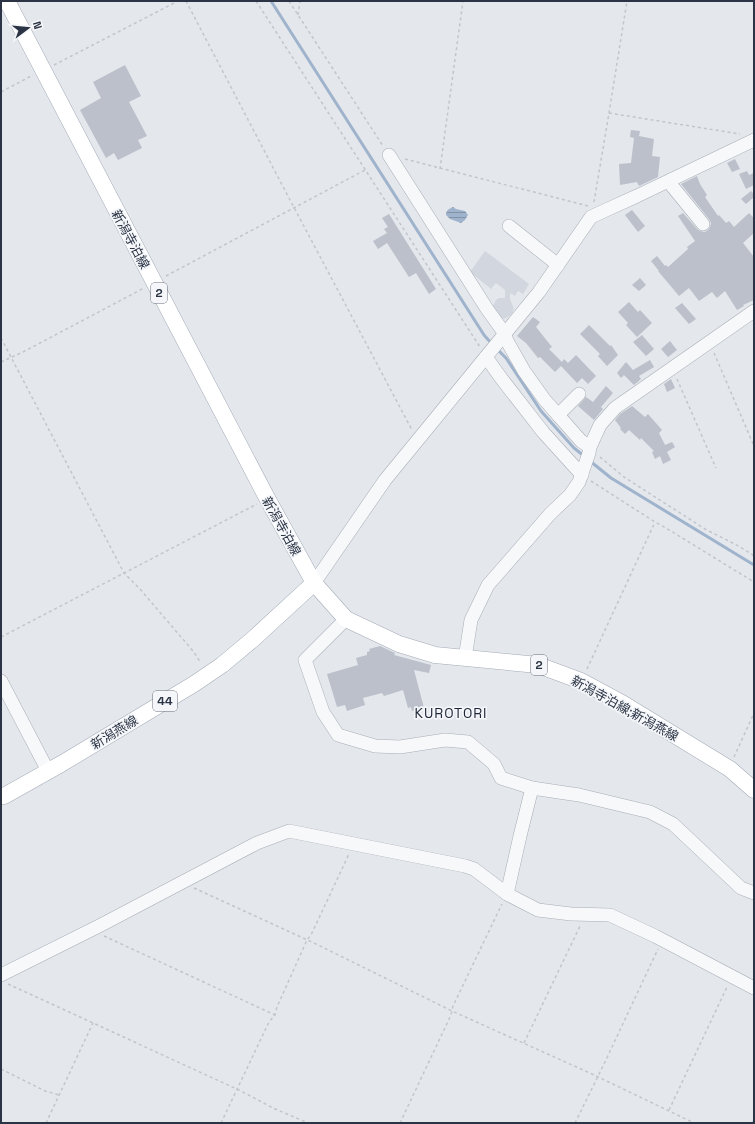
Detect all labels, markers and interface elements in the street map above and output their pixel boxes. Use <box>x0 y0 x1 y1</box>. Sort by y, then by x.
north arrow <box>8 8 48 48</box>
text: N <box>30 20 45 31</box>
street label: 新潟寺泊線 <box>108 207 153 272</box>
road number: 2 <box>151 283 167 303</box>
street label: 新潟寺泊線 <box>258 494 305 559</box>
road number: 2 <box>531 655 547 675</box>
street label: 新潟寺泊線;新潟燕線 <box>568 672 681 745</box>
road number: 44 <box>153 691 177 711</box>
district label: KUROTORI <box>414 704 488 722</box>
street label: 新潟燕線 <box>88 712 141 753</box>

